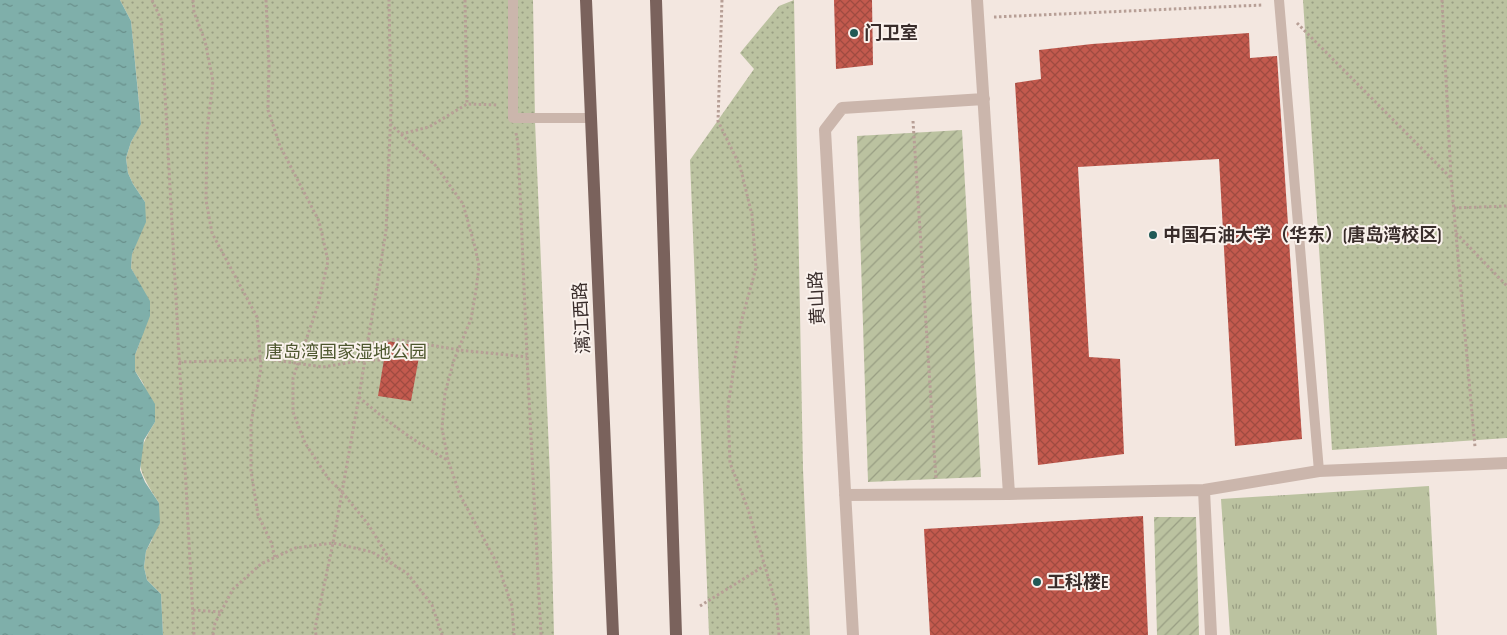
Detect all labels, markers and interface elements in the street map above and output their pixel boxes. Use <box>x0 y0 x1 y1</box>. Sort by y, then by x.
place label: 门卫室 <box>864 23 918 44</box>
marker: 门卫室 <box>848 27 860 39</box>
place label: 中国石油大学（华东）(唐岛湾校区) <box>1163 225 1441 246</box>
marker: 中国石油大学（华东）(唐岛湾校区) <box>1147 229 1159 241</box>
street label: 黄山路 <box>805 270 829 326</box>
street label: 漓江西路 <box>570 281 594 355</box>
park label: 唐岛湾国家湿地公园 <box>265 342 427 363</box>
place label: 工科楼E <box>1047 572 1109 593</box>
marker: 工科楼E <box>1031 576 1043 588</box>

